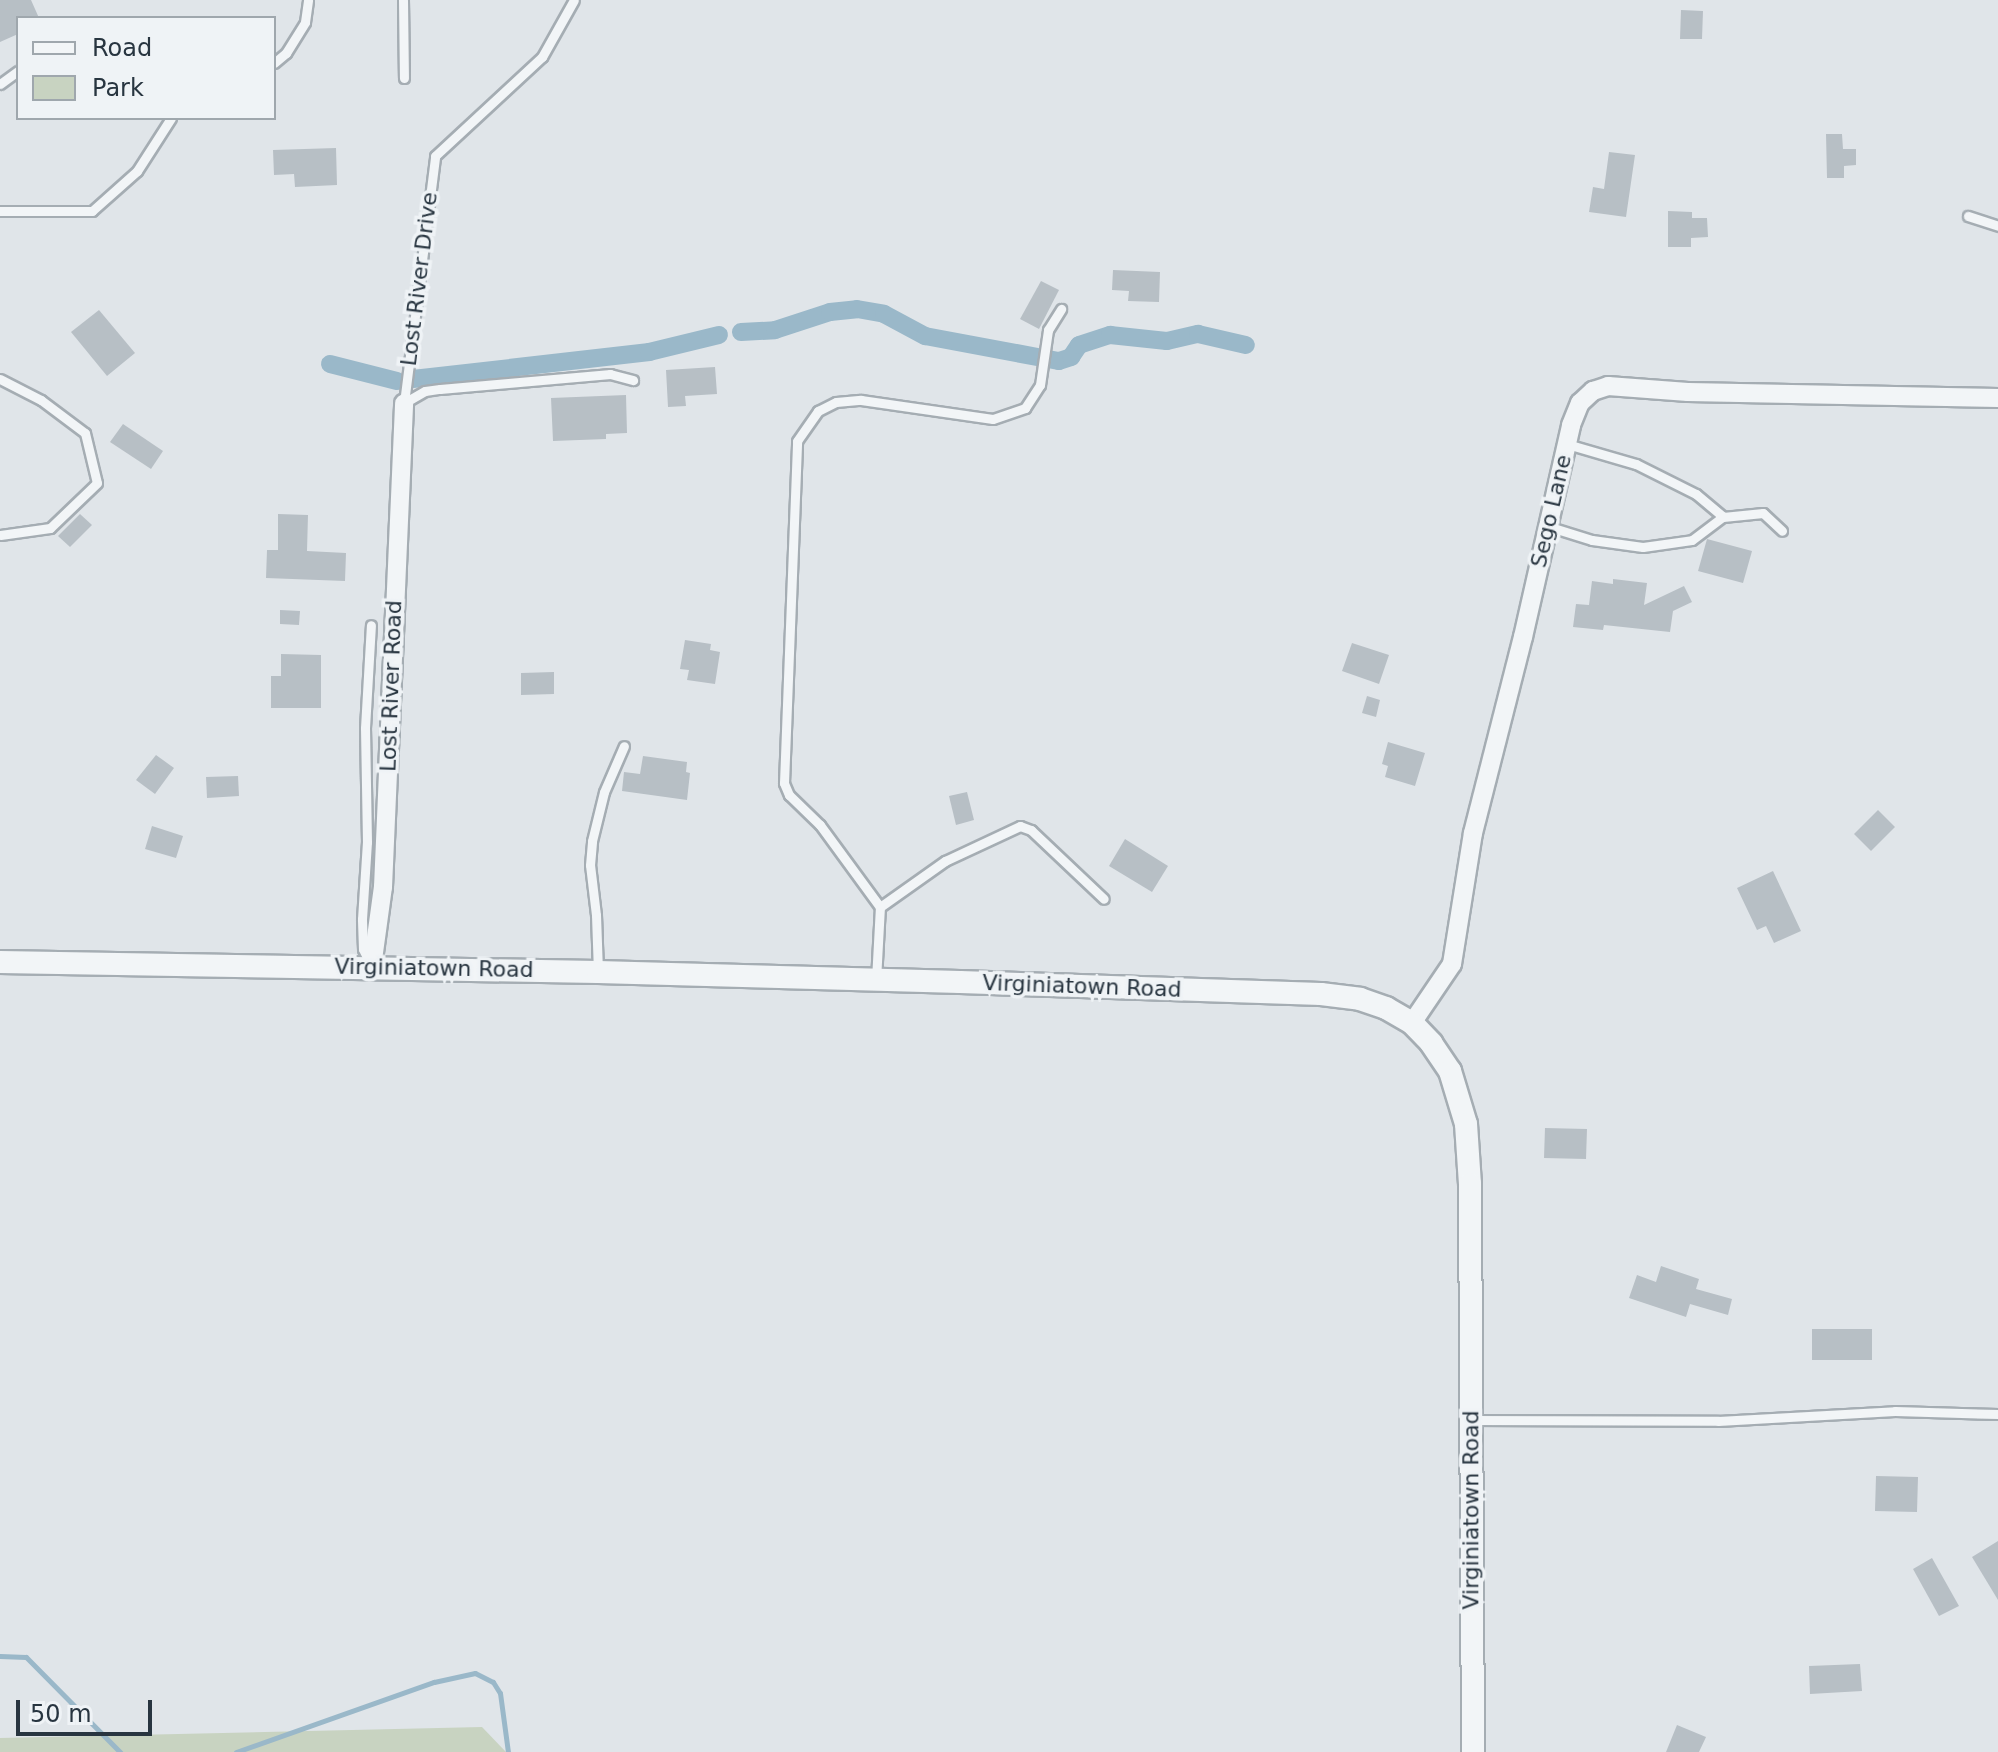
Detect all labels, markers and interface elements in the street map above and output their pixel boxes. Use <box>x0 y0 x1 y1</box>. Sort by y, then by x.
legend <box>16 16 276 120</box>
text: Road <box>92 34 152 62</box>
text: Park <box>92 74 144 102</box>
street label: Lost River Drive <box>395 191 443 367</box>
street label: Sego Lane <box>1525 452 1577 570</box>
street label: Lost River Road <box>375 600 407 772</box>
street label: Virginiatown Road <box>334 953 534 983</box>
street label: Virginiatown Road <box>982 969 1182 1003</box>
street label: Virginiatown Road <box>1458 1410 1484 1610</box>
scale bar <box>20 1684 156 1734</box>
text: 50 m <box>30 1700 92 1728</box>

